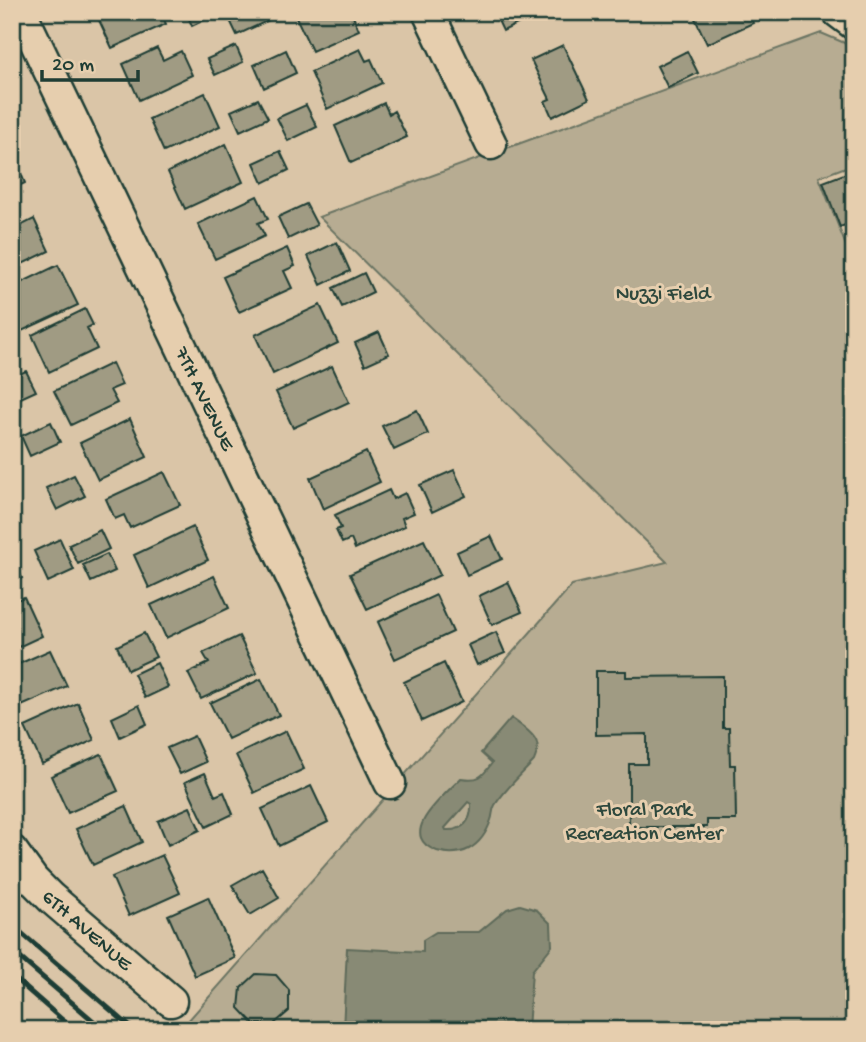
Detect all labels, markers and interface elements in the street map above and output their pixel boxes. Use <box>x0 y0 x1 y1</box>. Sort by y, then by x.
scale bar <box>42 38 138 82</box>
text: 20 m <box>52 54 94 79</box>
park label: Nuzzi Field <box>616 283 712 308</box>
street label: 7TH AVENUE <box>167 343 239 456</box>
park label: Floral Park Recreation Center <box>566 799 724 848</box>
street label: 6TH AVENUE <box>35 886 137 978</box>

